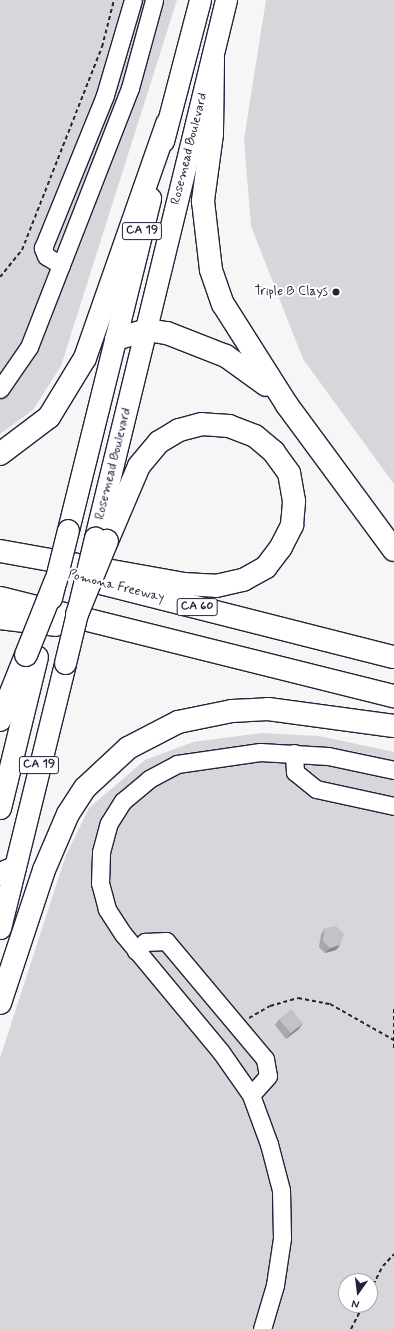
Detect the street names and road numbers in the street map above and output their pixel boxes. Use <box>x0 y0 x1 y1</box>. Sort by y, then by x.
street label: Rosemead Boulevard <box>169 92 211 206</box>
road number: CA 19 <box>121 221 163 241</box>
street label: Rosemead Boulevard <box>93 407 135 521</box>
street label: Pomona Freeway <box>66 568 166 606</box>
road number: CA 60 <box>176 597 218 617</box>
road number: CA 19 <box>18 755 60 775</box>

